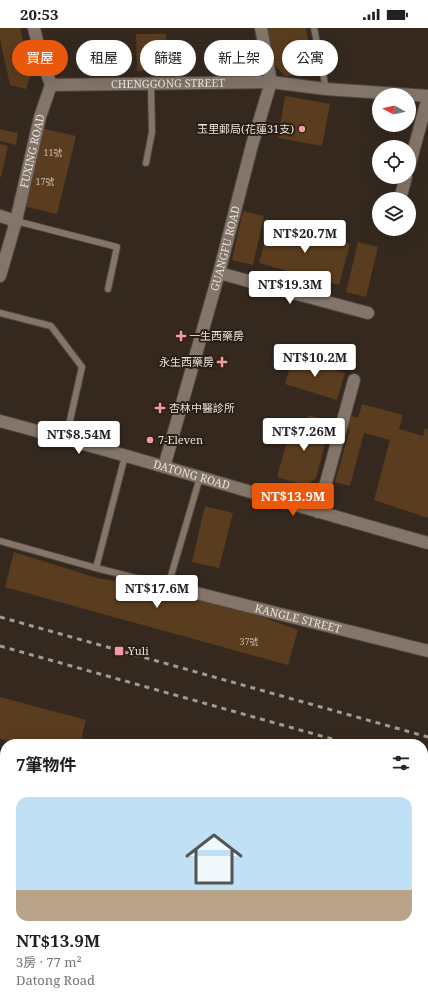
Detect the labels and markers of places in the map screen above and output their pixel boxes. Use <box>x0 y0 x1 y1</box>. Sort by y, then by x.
place label: 玉里郵局(花蓮31支) <box>197 121 294 136</box>
marker: 玉里郵局(花蓮31支) <box>297 124 307 134</box>
pin: NT$20.7M <box>264 220 346 254</box>
pin: NT$19.3M <box>249 271 331 305</box>
place label: 一生西藥房 <box>189 328 244 343</box>
marker: 一生西藥房 <box>176 331 186 341</box>
pin: NT$10.2M <box>274 344 356 378</box>
place label: 永生西藥房 <box>159 354 214 369</box>
marker: 永生西藥房 <box>217 357 227 367</box>
place label: 杏林中醫診所 <box>169 400 235 415</box>
marker: 杏林中醫診所 <box>154 402 166 414</box>
pin: NT$7.26M <box>263 418 345 452</box>
pin: NT$8.54M <box>38 421 120 455</box>
place label: 7-Eleven <box>158 432 203 447</box>
marker: 7-Eleven <box>145 435 155 445</box>
pin: NT$13.9M <box>252 483 334 517</box>
pin: NT$17.6M <box>116 575 198 609</box>
place label: Yuli <box>127 643 149 658</box>
marker: Yuli <box>113 645 125 657</box>

